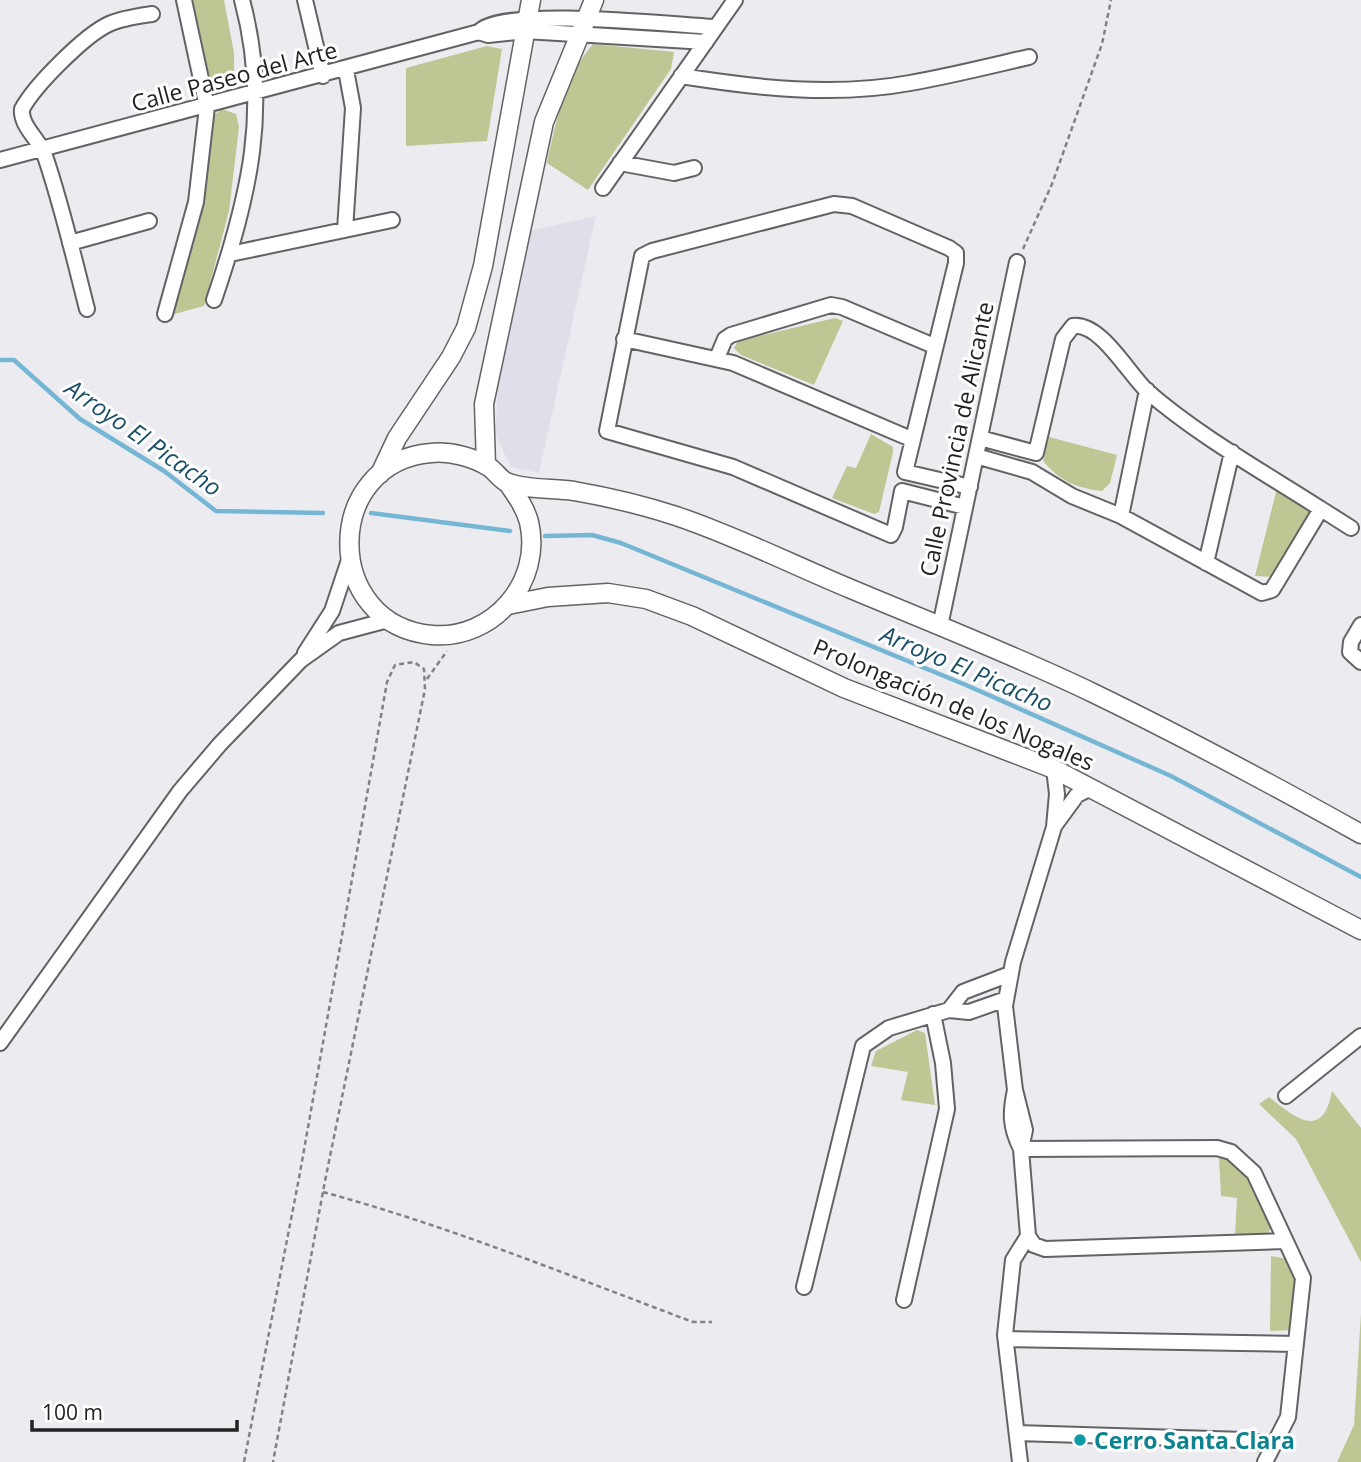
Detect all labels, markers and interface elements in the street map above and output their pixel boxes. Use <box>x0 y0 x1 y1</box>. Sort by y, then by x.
street label: Calle Paseo del Arte <box>128 33 340 119</box>
street label: Calle Provincia de Alicante <box>911 299 1001 579</box>
water label: Arroyo El Picacho <box>58 370 229 503</box>
water label: Arroyo El Picacho <box>874 616 1058 719</box>
street label: Prolongación de los Nogales <box>809 630 1099 778</box>
scale bar <box>32 1388 236 1432</box>
text: 100 m <box>42 1398 103 1426</box>
place label: Cerro Santa Clara <box>1094 1424 1295 1456</box>
marker: Cerro Santa Clara <box>1072 1432 1088 1448</box>

